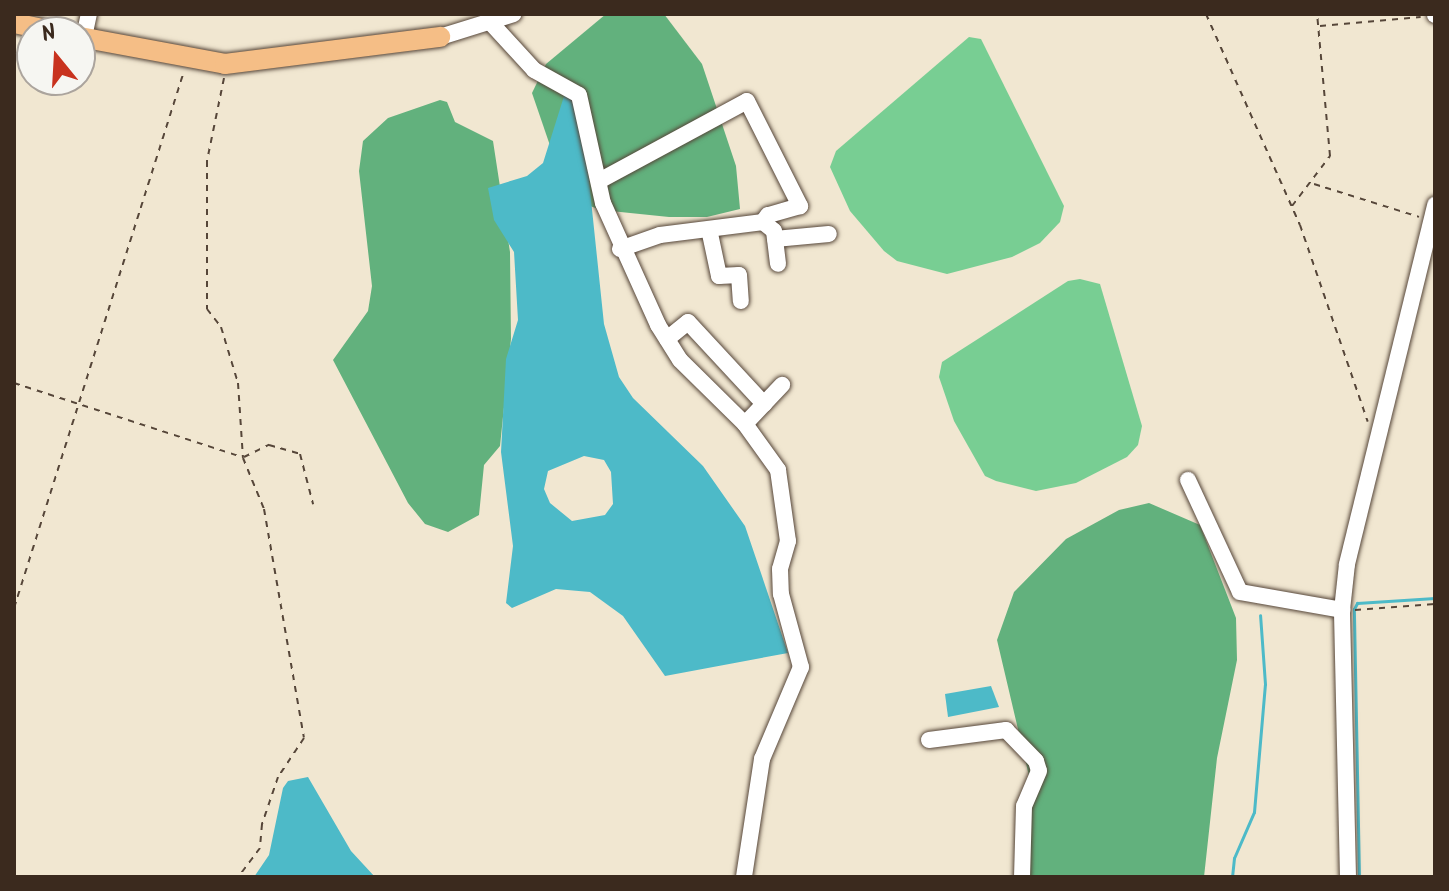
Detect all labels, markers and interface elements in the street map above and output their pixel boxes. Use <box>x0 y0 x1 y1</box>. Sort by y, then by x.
north arrow <box>16 16 96 96</box>
text: N <box>37 16 61 53</box>

